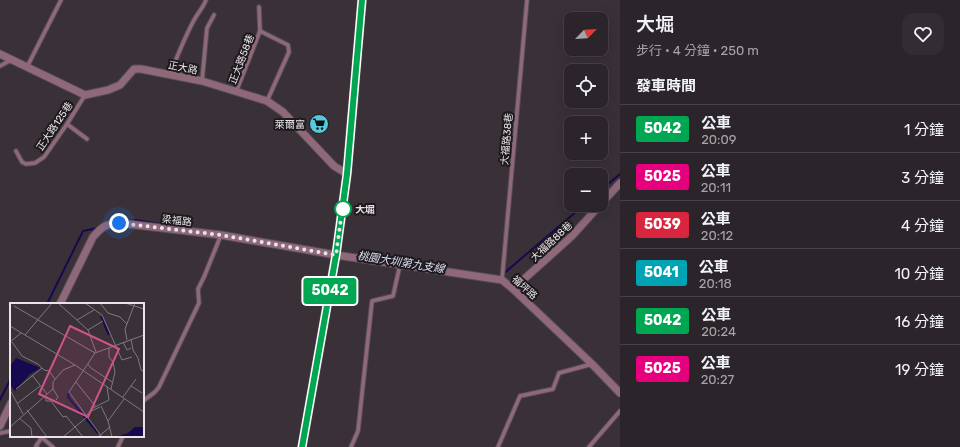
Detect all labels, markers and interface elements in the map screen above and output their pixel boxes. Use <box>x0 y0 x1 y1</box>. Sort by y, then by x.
north arrow <box>564 12 608 56</box>
map controls <box>564 12 608 212</box>
text: 大堀 <box>636 13 674 36</box>
button: heart <box>902 13 944 55</box>
street label: 正大路58巷 <box>227 33 257 86</box>
text: 步行 · 4 分鐘 · 250 m <box>636 43 759 58</box>
street label: 正大路 <box>167 59 199 77</box>
button: locate <box>564 64 608 108</box>
text: 發車時間 <box>636 77 696 95</box>
street label: 正大路125巷 <box>34 100 75 153</box>
street label: 大福路38巷 <box>499 112 515 166</box>
supermarket icon: 萊爾富 <box>308 113 330 135</box>
text: 公車 <box>701 114 731 132</box>
button: + <box>564 116 608 160</box>
place label: 萊爾富 <box>275 119 305 131</box>
text: 5042 <box>644 120 681 137</box>
text: 1 分鐘 <box>904 121 944 139</box>
text: 20:09 <box>701 132 736 147</box>
text: 公車 <box>701 162 731 180</box>
button: − <box>564 168 608 212</box>
text: 5025 <box>644 168 681 185</box>
text: 3 分鐘 <box>901 169 944 187</box>
text: 20:11 <box>701 180 731 195</box>
marker: 大堀 <box>334 200 352 218</box>
place label: 大堀 <box>355 204 375 216</box>
text: 公車 <box>701 210 731 228</box>
your location <box>109 213 129 233</box>
street label: 梁福路 <box>161 213 192 229</box>
text: 5039 <box>644 216 681 233</box>
text: 4 分鐘 <box>901 217 944 235</box>
street label: 大福路88巷 <box>528 219 575 264</box>
text: 20:12 <box>701 228 733 243</box>
water label: 桃園大圳第九支線 <box>356 249 447 276</box>
text: 公車 <box>699 258 729 276</box>
text: 5041 <box>644 264 679 281</box>
text: 10 分鐘 <box>894 265 944 283</box>
street label: 福坪路 <box>509 273 539 302</box>
text: 20:18 <box>699 276 732 291</box>
line badge: 5042 <box>302 278 358 304</box>
text: 5042 <box>311 282 349 299</box>
inset map <box>10 303 144 437</box>
text: 公車 <box>701 306 731 324</box>
text: 5042 <box>644 312 681 329</box>
text: 16 分鐘 <box>895 313 944 331</box>
text: 20:24 <box>701 324 736 339</box>
text: 公車 <box>701 354 731 372</box>
text: 5025 <box>644 360 681 377</box>
text: 19 分鐘 <box>895 361 944 379</box>
text: 20:27 <box>701 372 734 387</box>

